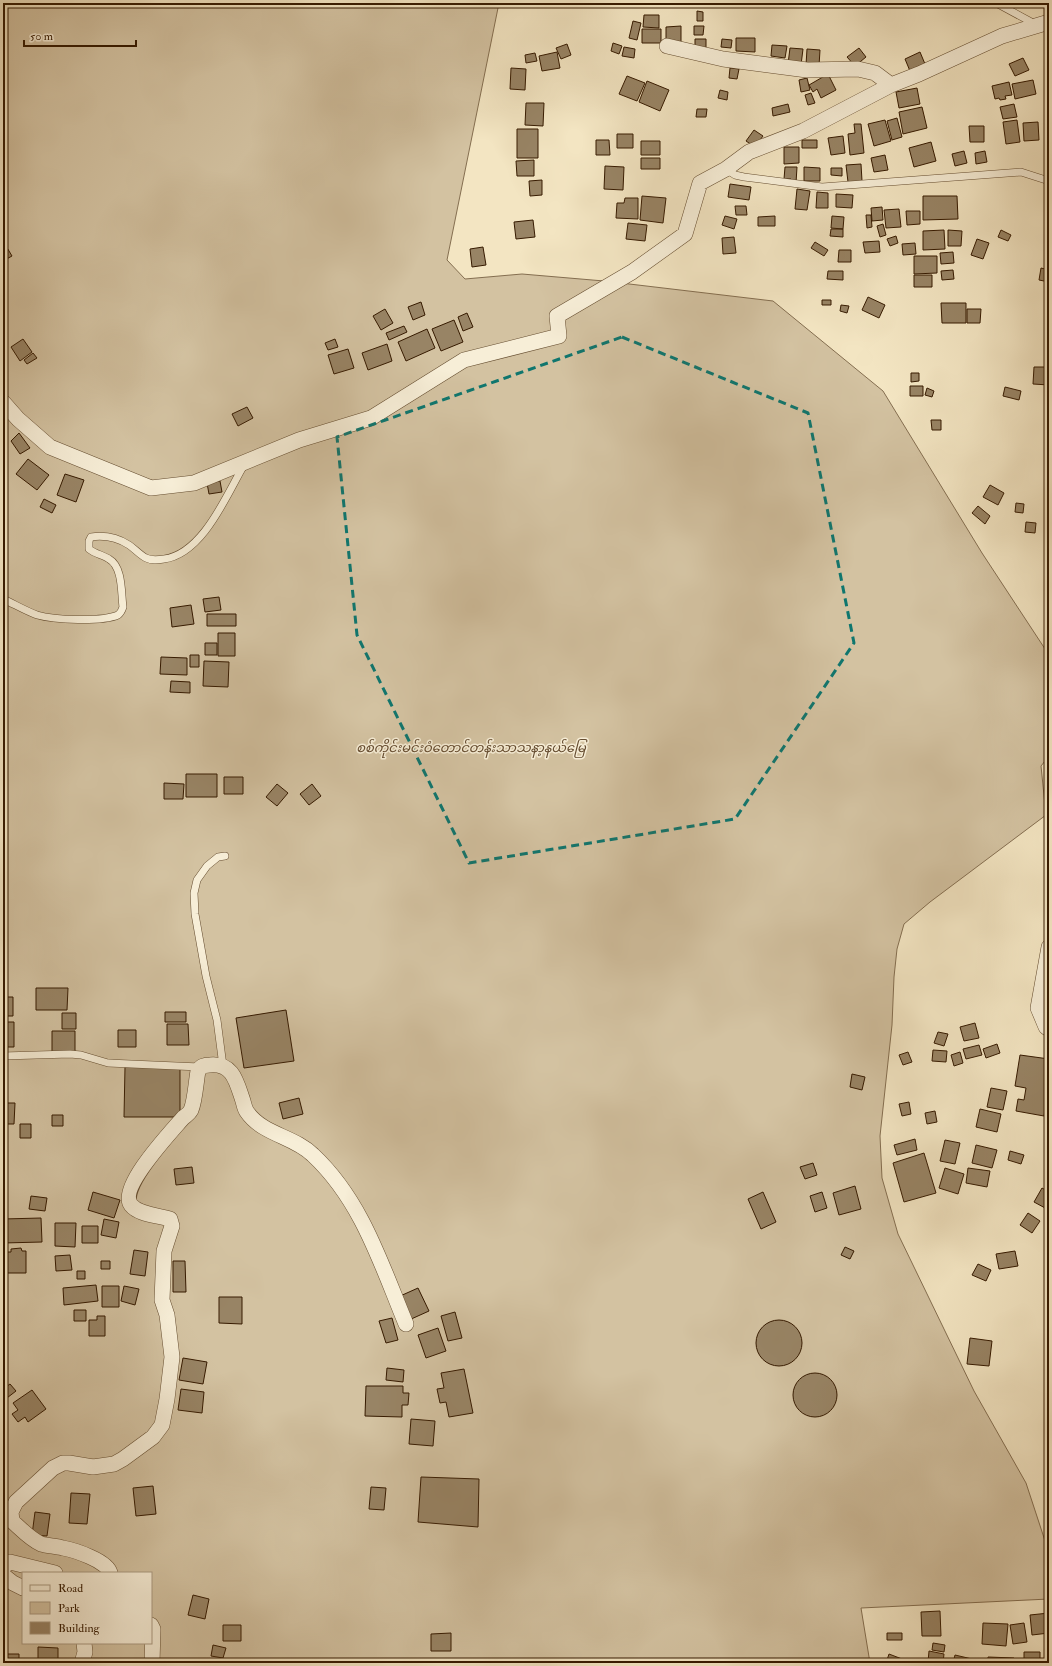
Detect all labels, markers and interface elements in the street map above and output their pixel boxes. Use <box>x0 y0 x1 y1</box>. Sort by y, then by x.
scale bar <box>24 22 136 48</box>
text: 50 m <box>30 29 54 44</box>
park label: စစ်ကိုင်းမင်းဝံတောင်တန်းသာသနာ့နယ်မြေ <box>356 738 588 759</box>
legend <box>22 1572 152 1644</box>
text: Road <box>58 1581 83 1596</box>
text: Park <box>58 1601 80 1616</box>
text: Building <box>58 1621 101 1636</box>

